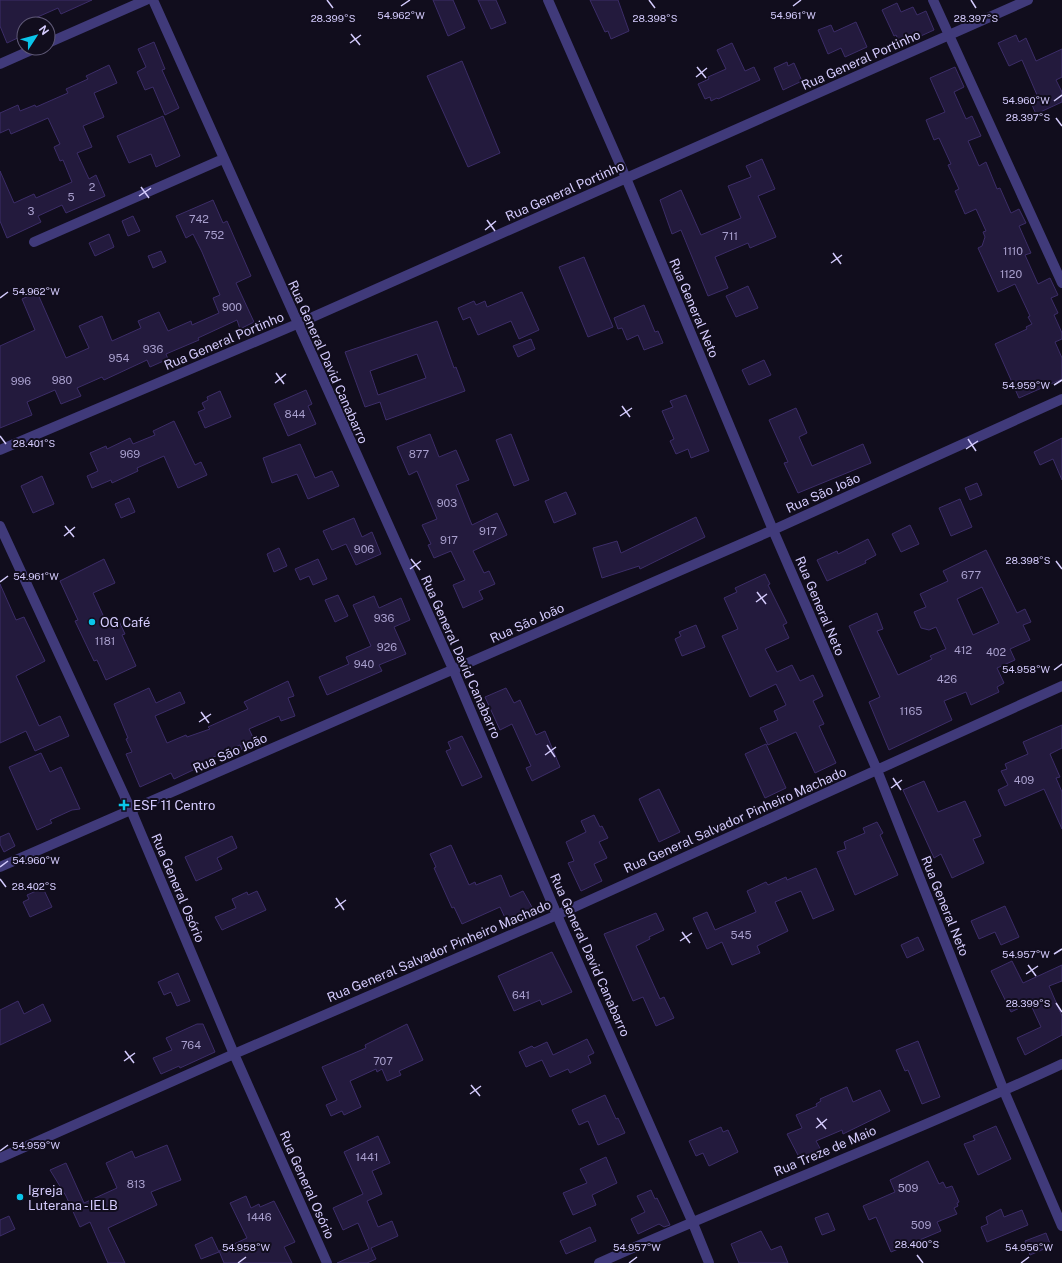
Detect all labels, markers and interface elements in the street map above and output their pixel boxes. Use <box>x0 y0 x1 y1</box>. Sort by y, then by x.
text: 54.962°W <box>377 9 425 21</box>
text: 54.961°W <box>770 9 816 21</box>
text: 28.399°S <box>311 12 356 24</box>
text: 28.398°S <box>633 12 678 24</box>
text: 28.397°S <box>954 12 998 24</box>
north arrow <box>16 16 56 56</box>
text: N <box>37 23 51 37</box>
street label: Rua General Portinho <box>799 27 923 93</box>
text: 54.960°W <box>1002 94 1050 106</box>
text: 28.397°S <box>1006 111 1050 123</box>
street label: Rua General Portinho <box>503 158 627 224</box>
house number: 2 <box>89 181 96 193</box>
house number: 5 <box>67 191 75 203</box>
house number: 3 <box>28 205 35 217</box>
house number: 742 <box>189 213 209 225</box>
house number: 752 <box>204 229 225 241</box>
house number: 711 <box>722 230 738 242</box>
house number: 1110 <box>1003 245 1023 257</box>
street label: Rua General Neto <box>666 256 722 360</box>
house number: 1120 <box>1000 268 1022 280</box>
street label: Rua General David Canabarro <box>285 278 371 446</box>
text: 54.962°W <box>12 285 60 297</box>
house number: 900 <box>222 301 242 313</box>
street label: Rua General Portinho <box>162 309 286 373</box>
house number: 936 <box>143 343 163 355</box>
house number: 954 <box>109 352 129 364</box>
house number: 980 <box>52 374 73 386</box>
house number: 996 <box>11 375 31 387</box>
text: 54.959°W <box>1002 379 1050 391</box>
house number: 844 <box>285 408 306 420</box>
text: 28.401°S <box>13 437 56 449</box>
house number: 969 <box>120 448 140 460</box>
house number: 877 <box>409 448 430 460</box>
street label: Rua São João <box>784 470 862 516</box>
house number: 903 <box>437 497 457 509</box>
house number: 917 <box>479 525 497 537</box>
house number: 917 <box>440 534 458 546</box>
house number: 906 <box>354 543 374 555</box>
street label: Rua General Neto <box>792 554 848 658</box>
text: 28.398°S <box>1006 554 1051 566</box>
house number: 677 <box>961 569 981 581</box>
text: 54.961°W <box>13 570 59 582</box>
street label: Rua General David Canabarro <box>418 573 504 741</box>
street label: Rua São João <box>488 600 566 646</box>
house number: 936 <box>374 612 394 624</box>
place label: OG Café <box>100 615 150 630</box>
marker: OG Café <box>87 617 97 627</box>
house number: 1181 <box>95 635 115 647</box>
house number: 926 <box>377 641 397 653</box>
house number: 412 <box>954 644 972 656</box>
house number: 402 <box>986 646 1007 658</box>
house number: 940 <box>354 658 375 670</box>
text: 54.958°W <box>1002 663 1051 675</box>
house number: 426 <box>937 673 957 685</box>
house number: 1165 <box>900 705 922 717</box>
street label: Rua São João <box>191 730 269 776</box>
street label: Rua General Salvador Pinheiro Machado <box>621 764 849 876</box>
house number: 409 <box>1014 774 1034 786</box>
place label: ESF 11 Centro <box>133 798 215 813</box>
marker: ESF 11 Centro <box>118 799 130 811</box>
street label: Rua General Osório <box>148 831 208 945</box>
text: 54.960°W <box>12 854 60 866</box>
street label: Rua General Neto <box>918 854 972 958</box>
street label: Rua General David Canabarro <box>547 871 633 1039</box>
text: 28.402°S <box>12 880 56 892</box>
street label: Rua General Salvador Pinheiro Machado <box>325 897 553 1005</box>
house number: 545 <box>731 929 751 941</box>
text: 54.957°W <box>1002 948 1050 960</box>
house number: 641 <box>512 989 530 1001</box>
text: 28.399°S <box>1006 997 1051 1009</box>
house number: 764 <box>181 1039 201 1051</box>
house number: 707 <box>373 1055 393 1067</box>
street label: Rua Treze de Maio <box>771 1123 879 1179</box>
street label: Rua General Osório <box>276 1129 338 1241</box>
text: 54.959°W <box>12 1139 60 1151</box>
house number: 1441 <box>356 1151 378 1163</box>
house number: 813 <box>127 1178 145 1190</box>
house number: 509 <box>898 1182 918 1194</box>
place label: Igreja Luterana - IELB <box>28 1183 118 1213</box>
marker: Igreja Luterana - IELB <box>15 1192 25 1202</box>
house number: 1446 <box>246 1211 272 1223</box>
house number: 509 <box>911 1219 931 1231</box>
text: 28.400°S <box>895 1238 939 1250</box>
text: 54.958°W <box>222 1241 271 1253</box>
text: 54.957°W <box>613 1241 661 1253</box>
text: 54.956°W <box>1005 1241 1053 1253</box>

